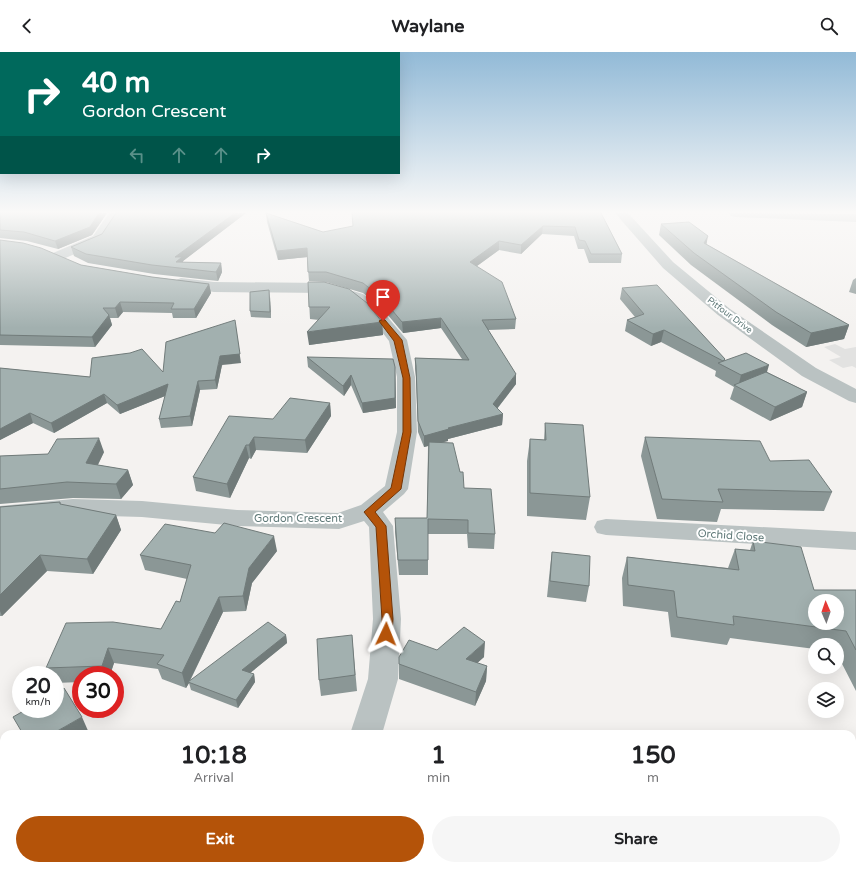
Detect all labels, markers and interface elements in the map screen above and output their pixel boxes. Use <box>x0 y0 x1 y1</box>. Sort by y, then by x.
icon: back <box>16 15 38 37</box>
text: Waylane <box>392 15 464 37</box>
icon: search <box>818 15 840 37</box>
text: 40 m <box>82 66 150 100</box>
icon: right <box>16 68 68 120</box>
text: Gordon Crescent <box>82 100 226 122</box>
icon: left <box>126 144 148 166</box>
icon: ahead <box>168 144 190 166</box>
icon: ahead <box>210 144 232 166</box>
icon: right <box>252 144 274 166</box>
pin <box>366 280 400 321</box>
icon: arrive <box>372 286 394 308</box>
street label: Pitfour Drive <box>705 295 754 336</box>
street label: Gordon Crescent <box>254 512 342 525</box>
street label: Orchid Close <box>697 527 765 544</box>
north arrow <box>808 594 844 630</box>
map controls <box>808 594 844 718</box>
position arrow <box>365 613 407 655</box>
button: search <box>808 638 844 674</box>
speed limit sign: 30 <box>72 666 124 718</box>
text: 20 <box>25 675 51 699</box>
button: layers <box>808 682 844 718</box>
text: km/h <box>25 696 51 708</box>
text: 10:18 <box>180 741 247 770</box>
text: 1 <box>431 741 446 770</box>
text: 150 <box>630 741 676 770</box>
text: Arrival <box>193 770 234 786</box>
text: min <box>427 770 450 786</box>
text: m <box>647 770 659 786</box>
button: Exit <box>16 816 424 862</box>
button: Share <box>432 816 840 862</box>

